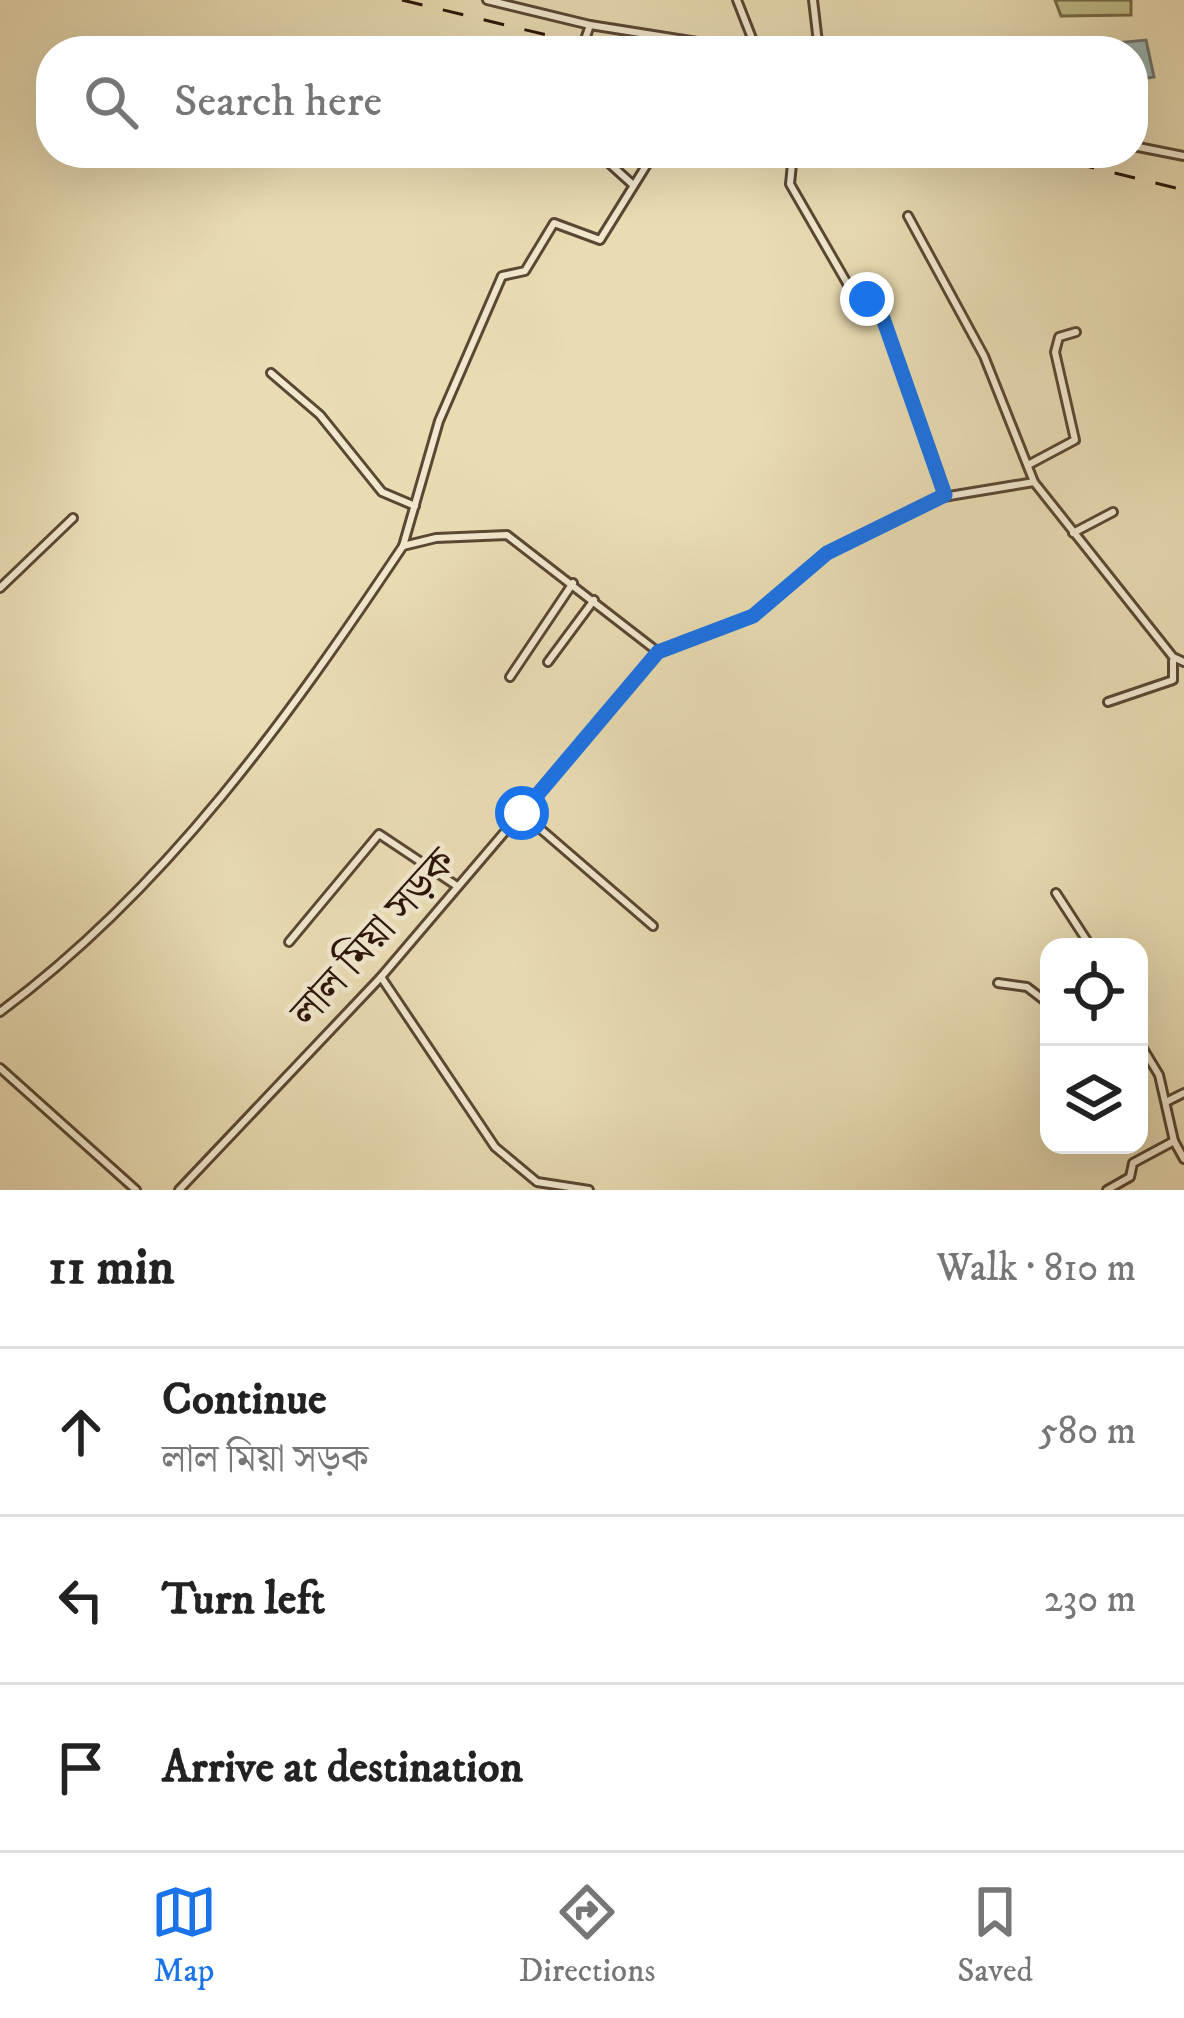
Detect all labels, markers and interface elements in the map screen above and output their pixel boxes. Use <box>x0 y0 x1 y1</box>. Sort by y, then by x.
search box <box>36 36 1148 168</box>
icon: search <box>78 69 144 135</box>
text: Search here <box>174 74 382 130</box>
route end <box>840 272 894 326</box>
route start <box>495 786 549 840</box>
street label: লাল মিয়া সড়ক <box>279 837 469 1039</box>
map controls <box>1040 938 1148 1154</box>
button: locate <box>1040 938 1148 1046</box>
button: layers <box>1040 1046 1148 1154</box>
text: 11 min <box>48 1236 175 1300</box>
text: Walk · 810 m <box>937 1244 1136 1293</box>
text: Continue <box>162 1372 327 1428</box>
icon: ahead <box>48 1399 114 1465</box>
text: 580 m <box>1039 1407 1136 1456</box>
text: লাল মিয়া সড়ক <box>162 1435 368 1484</box>
icon: left <box>48 1567 114 1633</box>
text: Turn left <box>162 1572 325 1628</box>
text: 230 m <box>1044 1575 1136 1624</box>
icon: arrive <box>48 1735 114 1801</box>
text: Arrive at destination <box>162 1740 523 1796</box>
tab: Map <box>151 1879 217 1992</box>
tab: Directions <box>519 1879 655 1992</box>
tab: Saved <box>957 1879 1033 1992</box>

